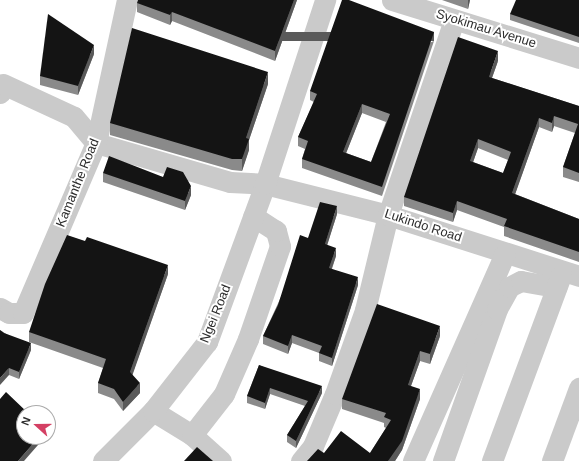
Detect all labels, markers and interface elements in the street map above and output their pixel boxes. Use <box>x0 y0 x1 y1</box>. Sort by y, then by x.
street label: Syokimau Avenue <box>434 6 538 52</box>
street label: Kamanthe Road <box>53 137 103 229</box>
street label: Lukindo Road <box>382 206 464 246</box>
street label: Ngei Road <box>197 283 235 345</box>
north arrow <box>16 405 56 445</box>
text: N <box>19 415 33 427</box>

